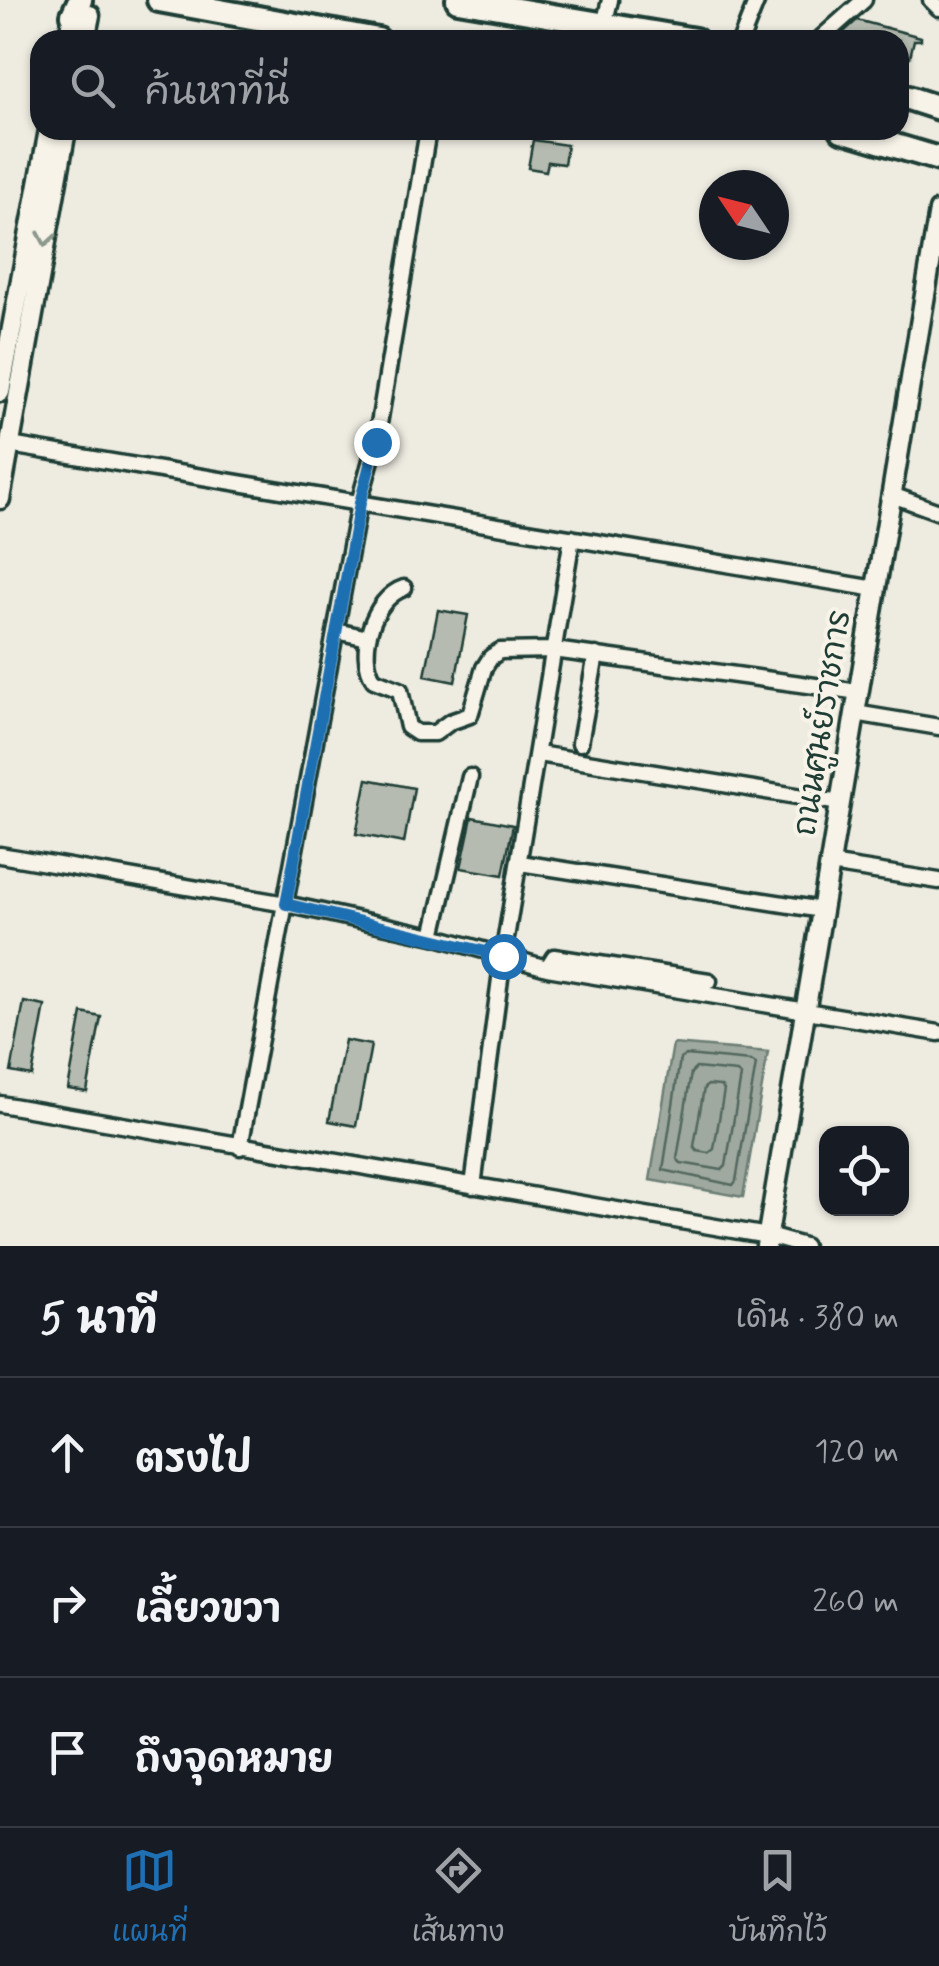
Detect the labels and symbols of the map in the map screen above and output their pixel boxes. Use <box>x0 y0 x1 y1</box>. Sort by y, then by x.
north arrow <box>699 170 789 260</box>
one-way arrow <box>36 230 57 247</box>
route end <box>354 420 400 466</box>
street label: ถนนศูนย์ราชการ <box>782 607 863 839</box>
route start <box>481 934 527 980</box>

